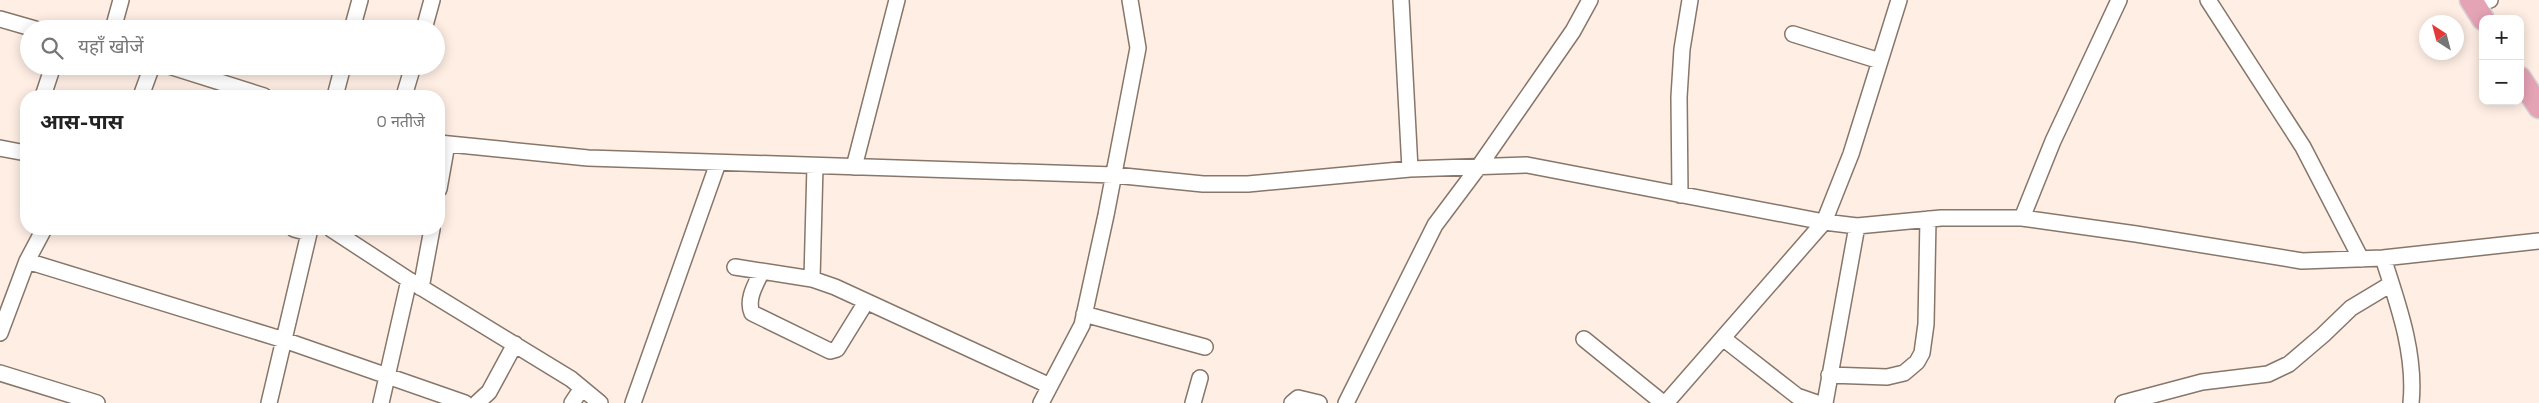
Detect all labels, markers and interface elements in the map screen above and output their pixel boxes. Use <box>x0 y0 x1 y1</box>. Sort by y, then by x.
north arrow <box>2419 15 2464 60</box>
map controls <box>2479 15 2524 105</box>
button: + <box>2479 15 2524 60</box>
search box <box>20 20 445 75</box>
icon: search <box>38 34 66 62</box>
text: यहाँ खोजें <box>78 34 143 59</box>
button: − <box>2479 60 2524 105</box>
text: आस-पास <box>40 108 123 135</box>
text: 0 नतीजे <box>377 111 425 132</box>

